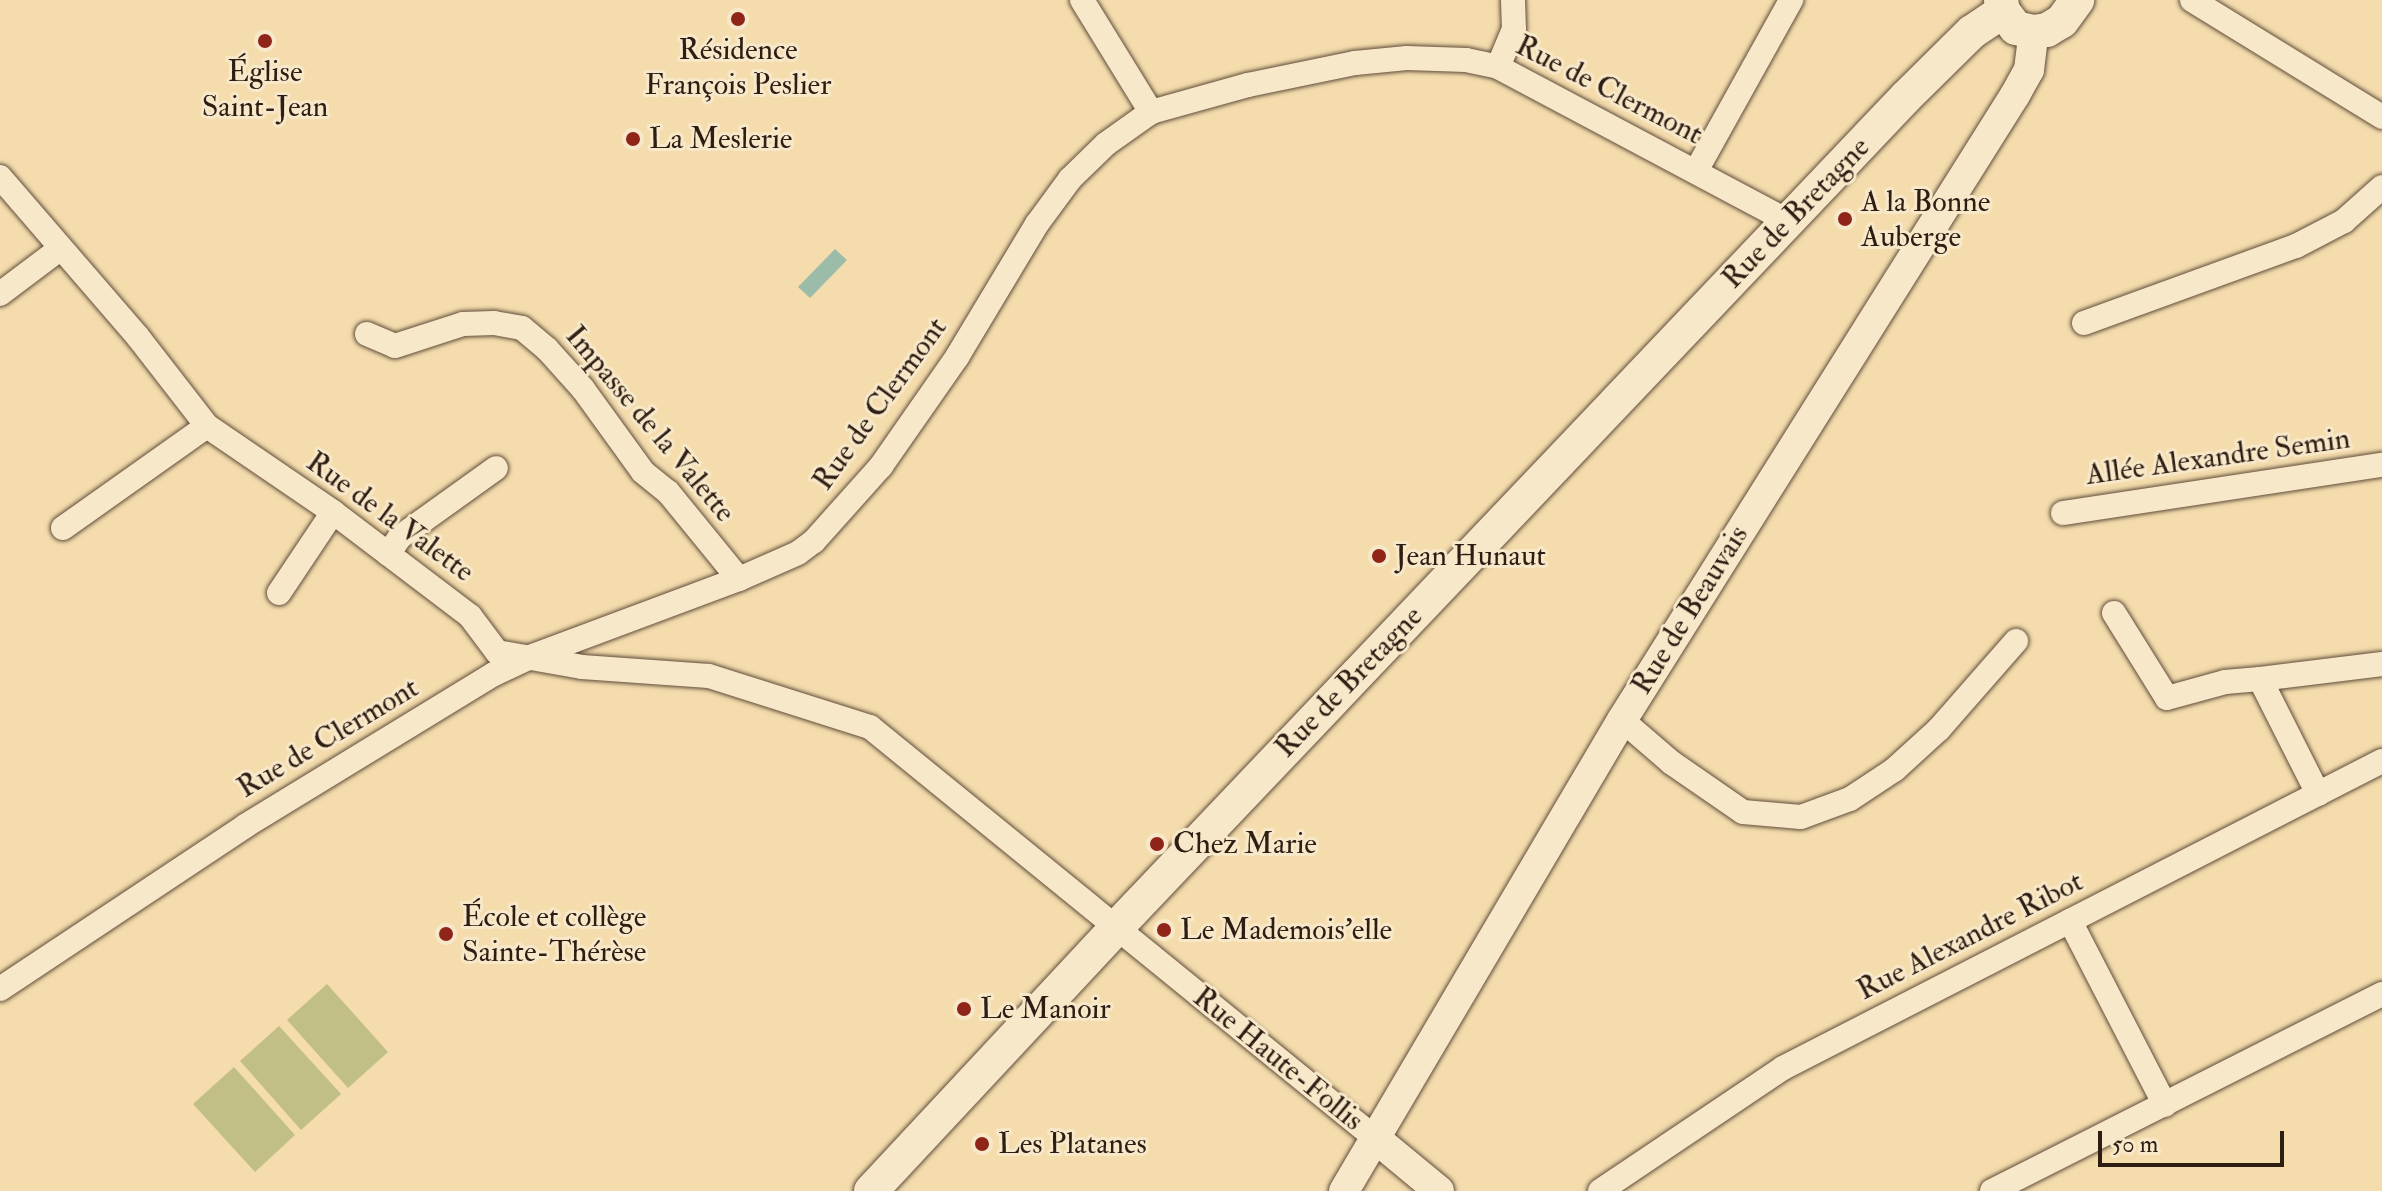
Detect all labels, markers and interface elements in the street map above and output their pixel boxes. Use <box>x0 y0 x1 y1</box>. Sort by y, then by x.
marker: Résidence François Peslier <box>729 10 747 28</box>
street label: Rue de Clermont <box>1509 27 1709 153</box>
marker: Église Saint-Jean <box>256 32 274 50</box>
place label: Résidence François Peslier <box>645 32 831 102</box>
place label: Église Saint-Jean <box>202 54 328 124</box>
place label: La Meslerie <box>649 121 792 157</box>
marker: La Meslerie <box>624 130 642 148</box>
street label: Rue de Bretagne <box>1715 130 1877 296</box>
place label: A la Bonne Auberge <box>1861 184 1990 254</box>
marker: A la Bonne Auberge <box>1836 210 1854 228</box>
street label: Rue de Clermont <box>805 310 955 498</box>
street label: Impasse de la Valette <box>557 318 743 530</box>
street label: Allée Alexandre Semin <box>2084 421 2352 493</box>
street label: Rue de la Valette <box>299 444 481 590</box>
street label: Rue de Beauvais <box>1624 519 1756 701</box>
place label: Jean Hunaut <box>1395 538 1546 574</box>
marker: Jean Hunaut <box>1370 547 1388 565</box>
street label: Rue de Bretagne <box>1268 599 1430 765</box>
street label: Rue de Clermont <box>231 670 425 806</box>
place label: Chez Marie <box>1173 826 1317 862</box>
marker: Chez Marie <box>1148 835 1166 853</box>
street label: Rue Alexandre Ribot <box>1851 864 2089 1008</box>
place label: École et collège Sainte-Thérèse <box>462 899 646 970</box>
place label: Le Mademois'elle <box>1180 912 1392 948</box>
marker: Le Mademois'elle <box>1155 921 1173 939</box>
marker: École et collège Sainte-Thérèse <box>437 925 455 943</box>
street label: Rue Haute-Follis <box>1186 979 1370 1139</box>
place label: Le Manoir <box>980 991 1111 1027</box>
marker: Le Manoir <box>955 1000 973 1018</box>
scale bar <box>2102 1115 2288 1165</box>
place label: Les Platanes <box>998 1126 1147 1162</box>
text: 50 m <box>2112 1129 2158 1160</box>
marker: Les Platanes <box>973 1135 991 1153</box>

